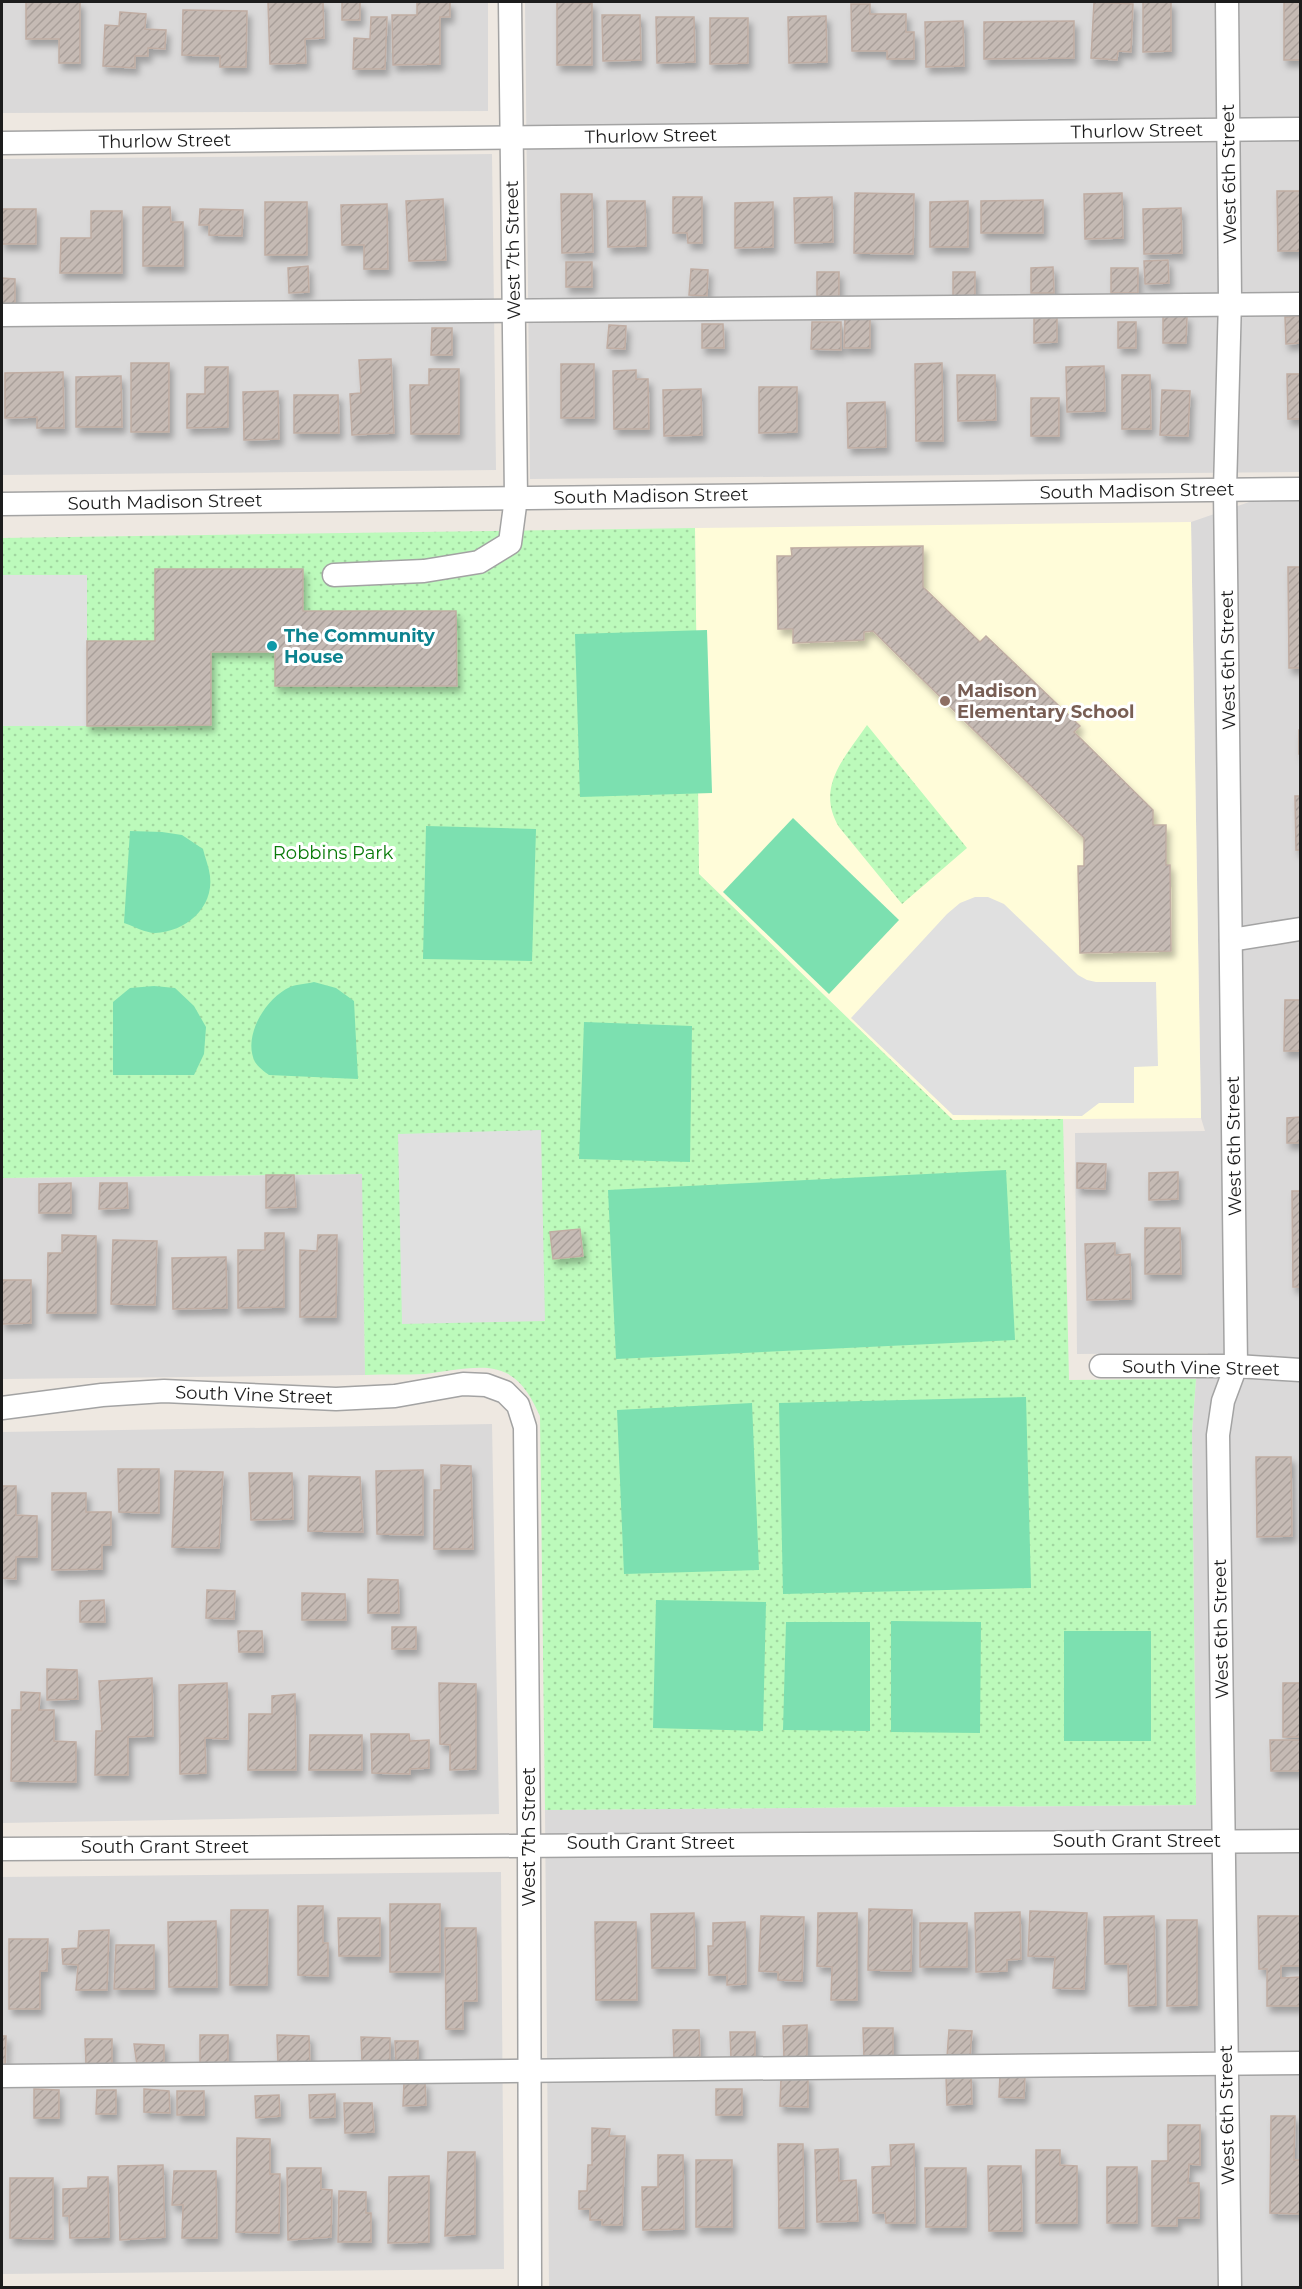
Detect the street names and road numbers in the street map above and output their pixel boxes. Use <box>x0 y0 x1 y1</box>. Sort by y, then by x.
street label: West 6th Street <box>1217 104 1241 244</box>
street label: Thurlow Street <box>1071 119 1203 143</box>
street label: Thurlow Street <box>585 124 717 148</box>
street label: Thurlow Street <box>99 129 231 153</box>
street label: West 7th Street <box>501 180 525 320</box>
street label: South Madison Street <box>1039 478 1235 504</box>
street label: South Madison Street <box>553 483 749 509</box>
street label: South Madison Street <box>67 489 263 515</box>
street label: West 6th Street <box>1216 590 1240 730</box>
street label: West 6th Street <box>1222 1076 1246 1216</box>
street label: South Vine Street <box>1122 1356 1280 1380</box>
street label: South Vine Street <box>175 1381 333 1409</box>
street label: West 6th Street <box>1209 1559 1233 1699</box>
street label: West 7th Street <box>518 1767 540 1907</box>
street label: South Grant Street <box>1053 1830 1221 1852</box>
street label: South Grant Street <box>567 1832 735 1854</box>
street label: South Grant Street <box>81 1836 249 1858</box>
street label: West 6th Street <box>1215 2045 1239 2185</box>

